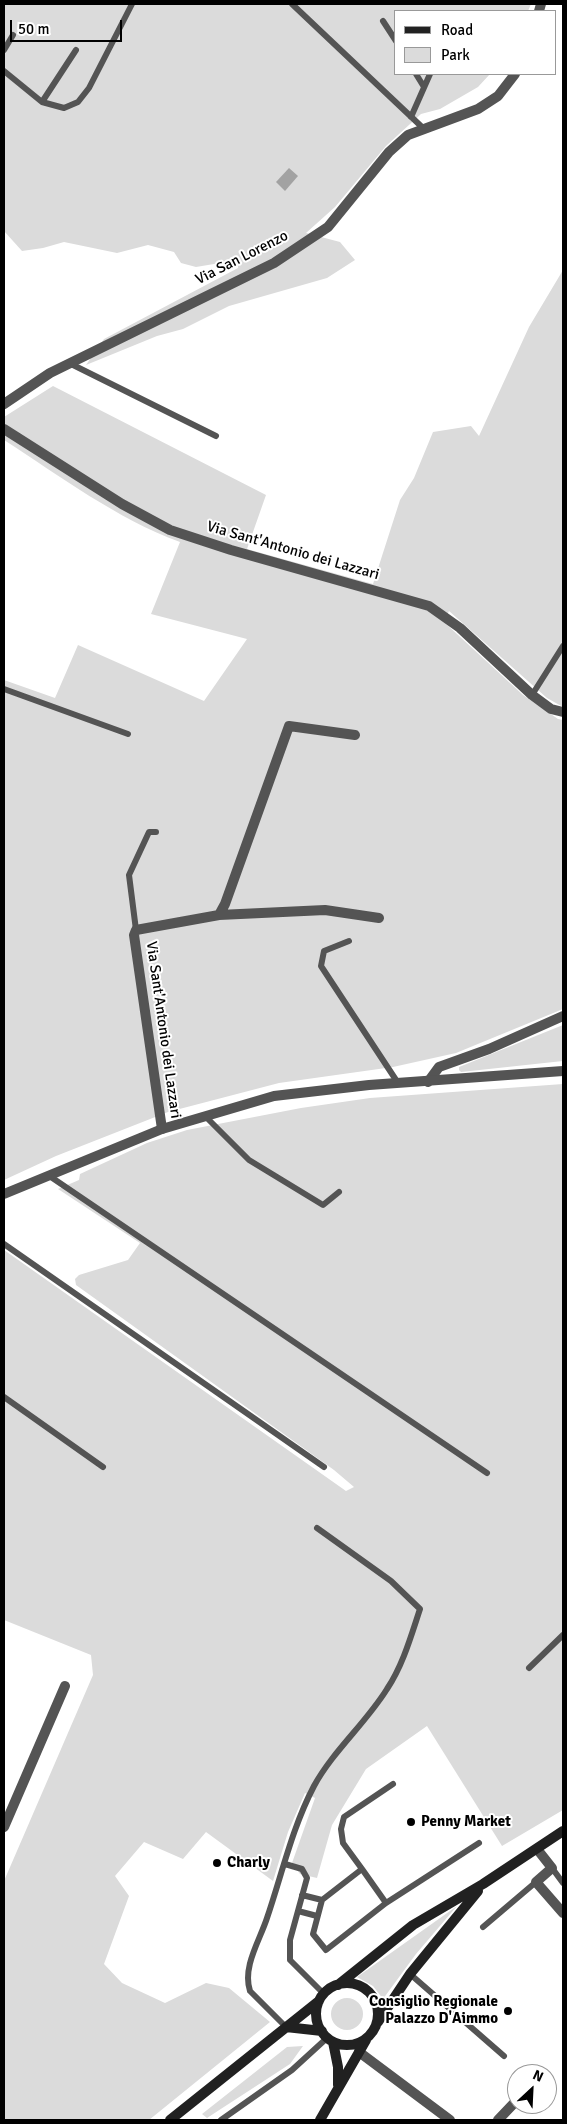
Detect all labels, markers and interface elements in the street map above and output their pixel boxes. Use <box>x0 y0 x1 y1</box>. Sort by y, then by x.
scale bar <box>12 10 125 42</box>
legend <box>394 10 557 75</box>
text: 50 m <box>18 20 49 38</box>
text: Road <box>441 21 473 39</box>
text: Park <box>441 46 470 64</box>
street label: Via San Lorenzo <box>193 227 291 289</box>
street label: Via Sant'Antonio dei Lazzari <box>205 518 381 584</box>
street label: Via Sant'Antonio dei Lazzari <box>142 940 184 1120</box>
place label: Penny Market <box>421 1813 511 1831</box>
marker: Penny Market <box>405 1816 417 1828</box>
place label: Charly <box>227 1854 270 1872</box>
marker: Charly <box>211 1857 223 1869</box>
place label: Consiglio Regionale Palazzo D'Aimmo <box>369 1993 498 2028</box>
marker: Consiglio Regionale Palazzo D'Aimmo <box>502 2005 514 2017</box>
north arrow <box>507 2064 557 2114</box>
text: N <box>530 2066 546 2086</box>

